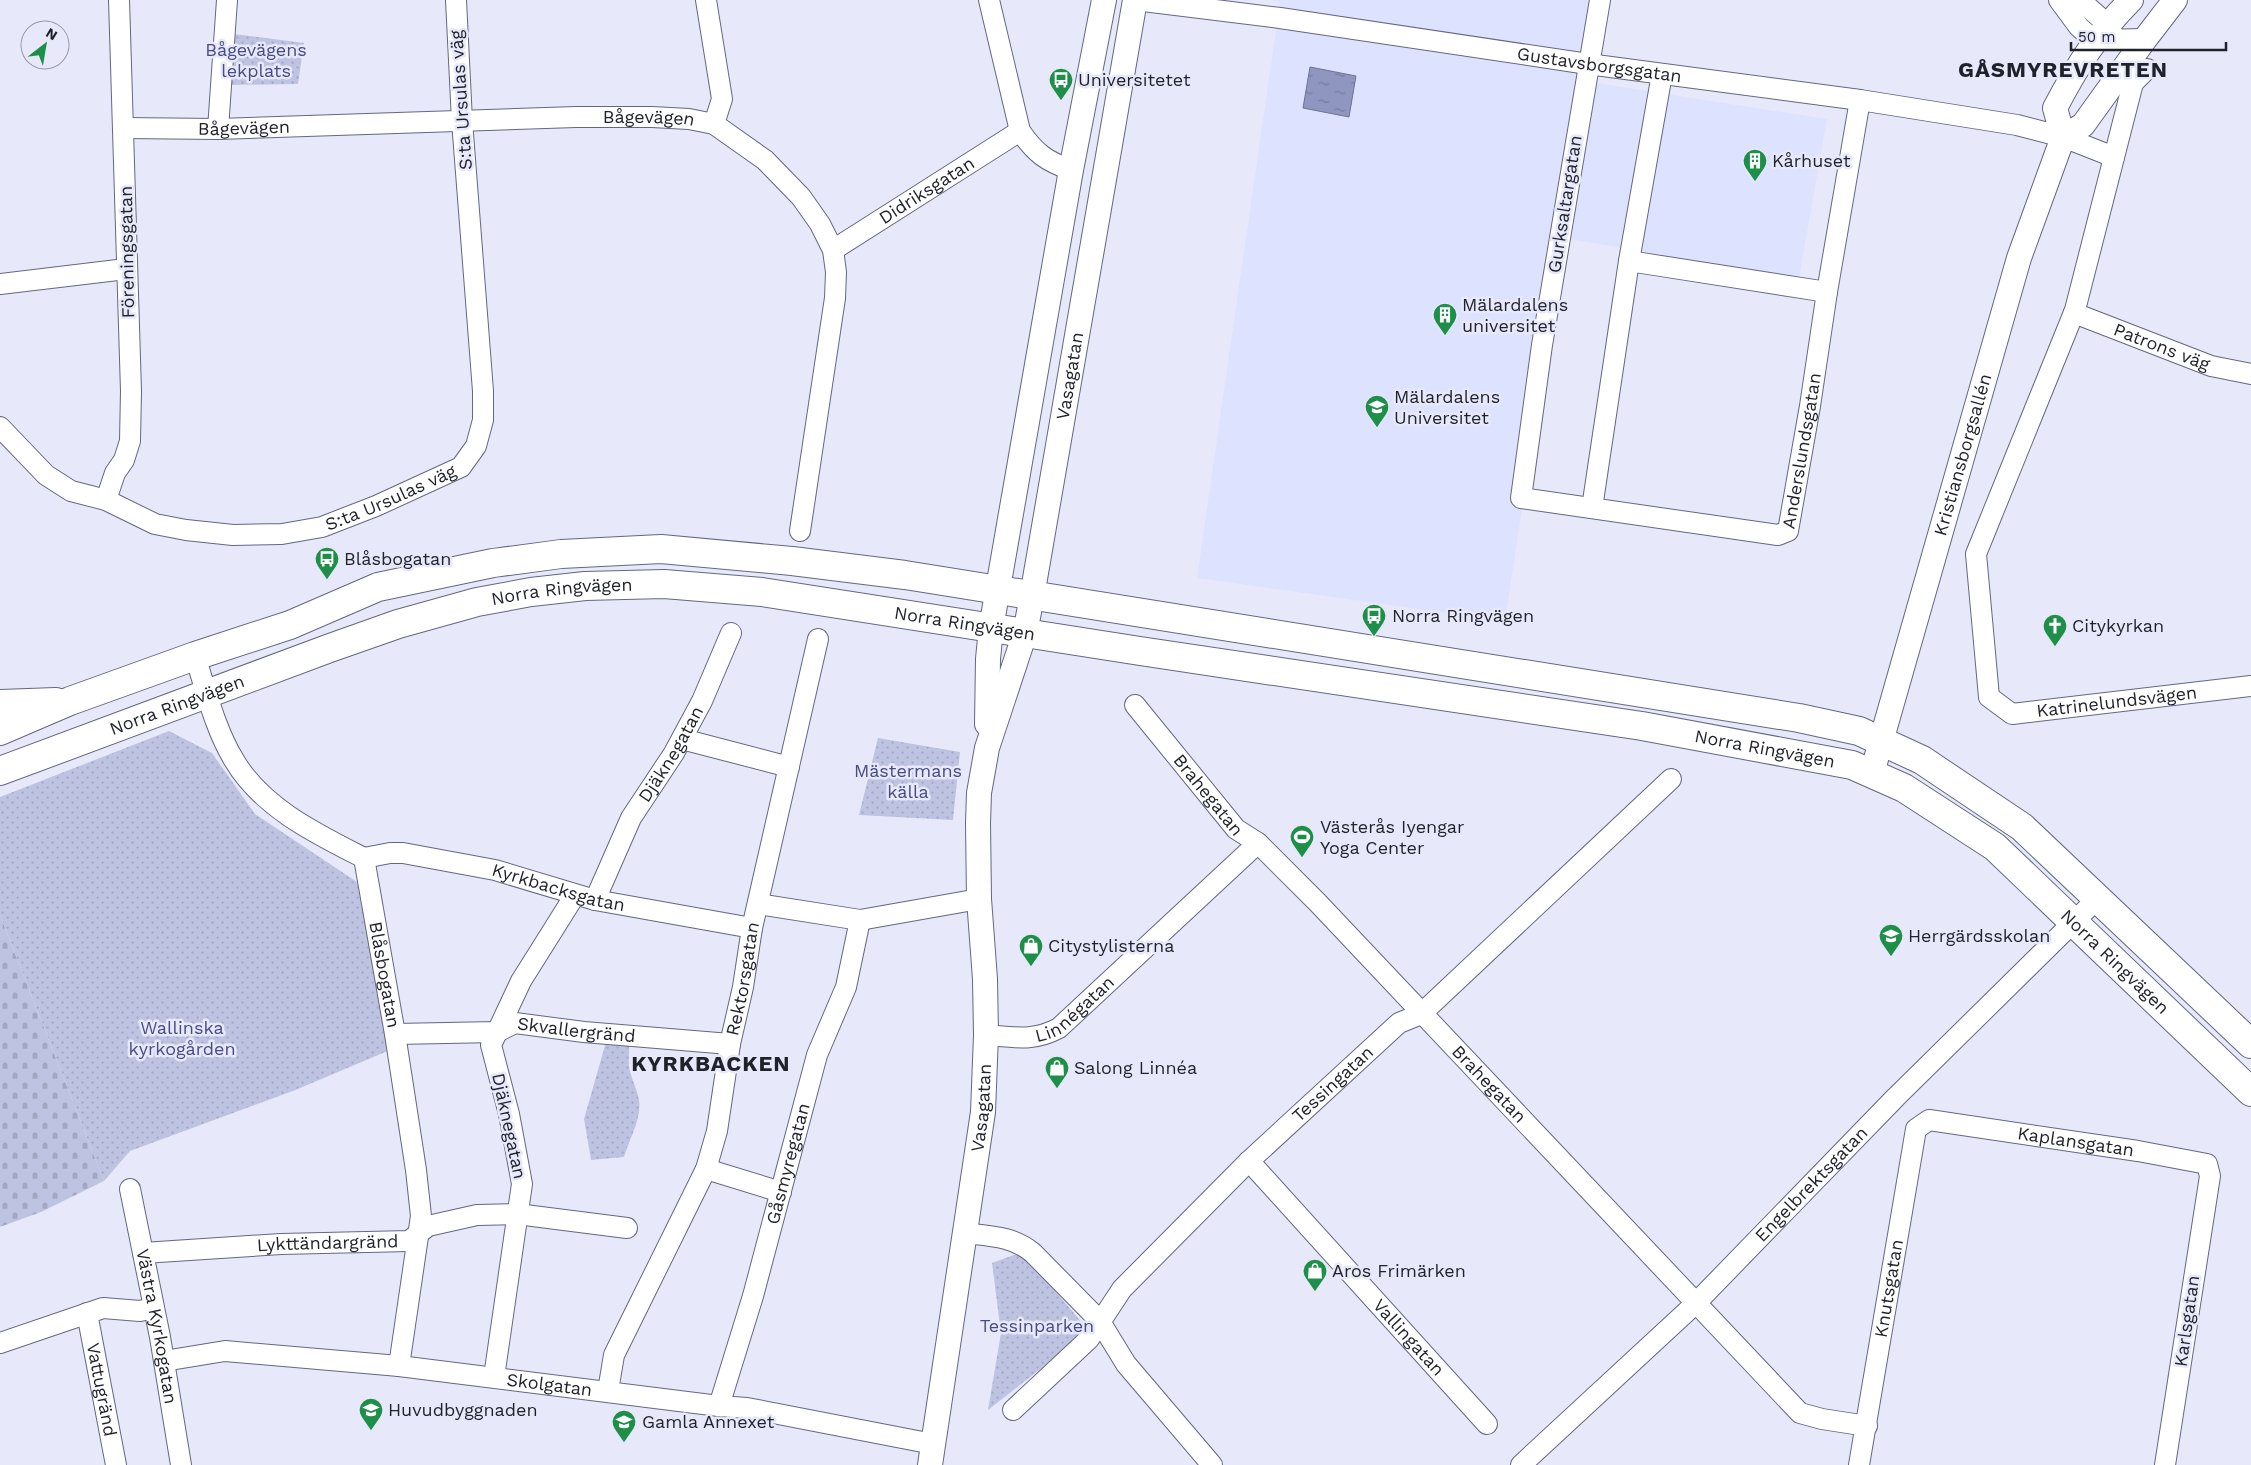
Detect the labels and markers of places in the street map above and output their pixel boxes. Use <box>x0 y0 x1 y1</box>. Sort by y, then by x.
bus stop icon: Universitetet <box>1048 67 1074 101</box>
place label: Universitetet <box>1078 69 1191 90</box>
building icon: Kårhuset <box>1742 148 1768 182</box>
place label: Kårhuset <box>1772 150 1851 171</box>
place label: Mälardalens universitet <box>1462 294 1568 336</box>
building icon: Mälardalens universitet <box>1432 302 1458 336</box>
place label: Mälardalens Universitet <box>1394 386 1500 428</box>
school or university icon: Mälardalens Universitet <box>1364 394 1390 428</box>
bus stop icon: Blåsbogatan <box>314 546 340 580</box>
place label: Blåsbogatan <box>344 548 451 569</box>
bus stop icon: Norra Ringvägen <box>1361 603 1387 637</box>
place label: Norra Ringvägen <box>1392 605 1534 626</box>
church icon: Citykyrkan <box>2042 613 2068 647</box>
place label: Citykyrkan <box>2072 615 2164 636</box>
place label: Västerås Iyengar Yoga Center <box>1320 816 1464 858</box>
sports icon: Västerås Iyengar Yoga Center <box>1289 824 1315 858</box>
school or university icon: Herrgärdsskolan <box>1878 923 1904 957</box>
place label: Herrgärdsskolan <box>1908 925 2050 946</box>
shop icon: Citystylisterna <box>1018 933 1044 967</box>
place label: Citystylisterna <box>1048 935 1174 956</box>
shop icon: Salong Linnéa <box>1044 1055 1070 1089</box>
place label: Salong Linnéa <box>1074 1057 1197 1078</box>
shop icon: Aros Frimärken <box>1302 1258 1328 1292</box>
place label: Aros Frimärken <box>1332 1260 1466 1281</box>
school or university icon: Huvudbyggnaden <box>358 1397 384 1431</box>
place label: Huvudbyggnaden <box>388 1399 538 1420</box>
school or university icon: Gamla Annexet <box>611 1409 637 1443</box>
place label: Gamla Annexet <box>642 1411 775 1432</box>

